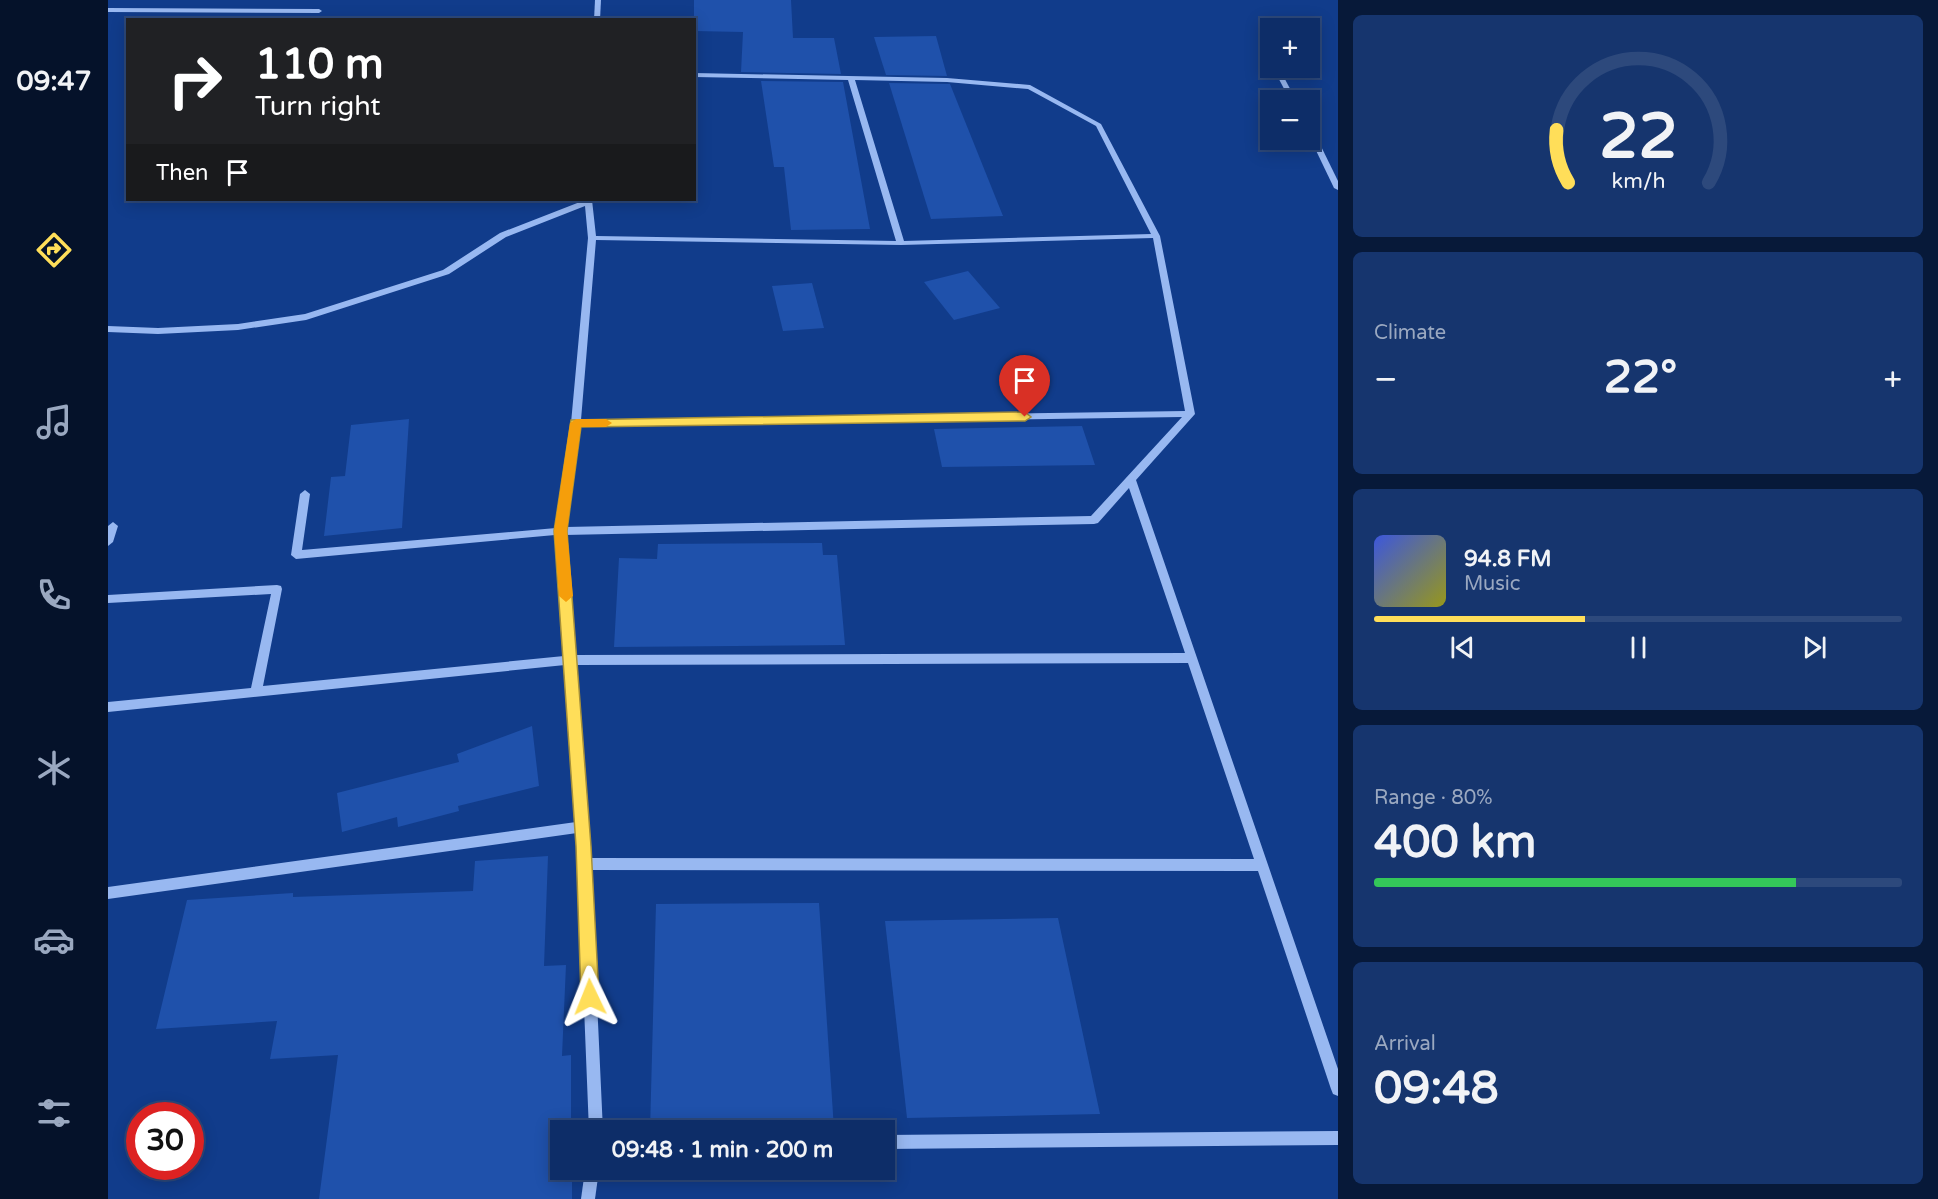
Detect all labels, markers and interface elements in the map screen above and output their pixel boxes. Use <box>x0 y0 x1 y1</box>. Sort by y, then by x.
map controls <box>1260 18 1320 150</box>
button: + <box>1260 18 1320 78</box>
text: 110 m <box>255 39 384 90</box>
icon: right <box>156 42 234 120</box>
text: 09:47 <box>17 65 91 98</box>
text: Turn right <box>255 90 381 123</box>
button: − <box>1260 90 1320 150</box>
text: 22 <box>1599 100 1677 175</box>
icon: arrive <box>221 156 254 189</box>
text: Then <box>156 160 209 186</box>
text: km/h <box>1611 168 1665 194</box>
icon: directions <box>33 229 75 271</box>
text: Climate <box>1374 321 1446 345</box>
text: 22° <box>1604 351 1677 405</box>
pin <box>999 355 1050 417</box>
text: − <box>1374 360 1398 399</box>
text: + <box>1883 360 1902 399</box>
icon: arrive <box>1008 364 1041 397</box>
icon: music <box>33 401 75 443</box>
text: 94.8 FM <box>1464 546 1551 572</box>
text: Music <box>1464 572 1520 596</box>
icon: phone <box>33 574 75 616</box>
icon: previous <box>1446 631 1479 664</box>
icon: pause <box>1622 631 1655 664</box>
icon: next <box>1798 631 1831 664</box>
icon: climate <box>33 747 75 789</box>
text: Range · 80% <box>1374 786 1493 810</box>
text: 400 km <box>1374 816 1536 870</box>
icon: car <box>33 919 75 961</box>
position arrow <box>558 965 622 1029</box>
text: Arrival <box>1374 1032 1436 1056</box>
text: 09:48 <box>1374 1062 1499 1116</box>
icon: filters <box>33 1092 75 1134</box>
speed limit sign: 30 <box>126 1102 204 1180</box>
text: 09:48 · 1 min · 200 m <box>612 1137 833 1163</box>

